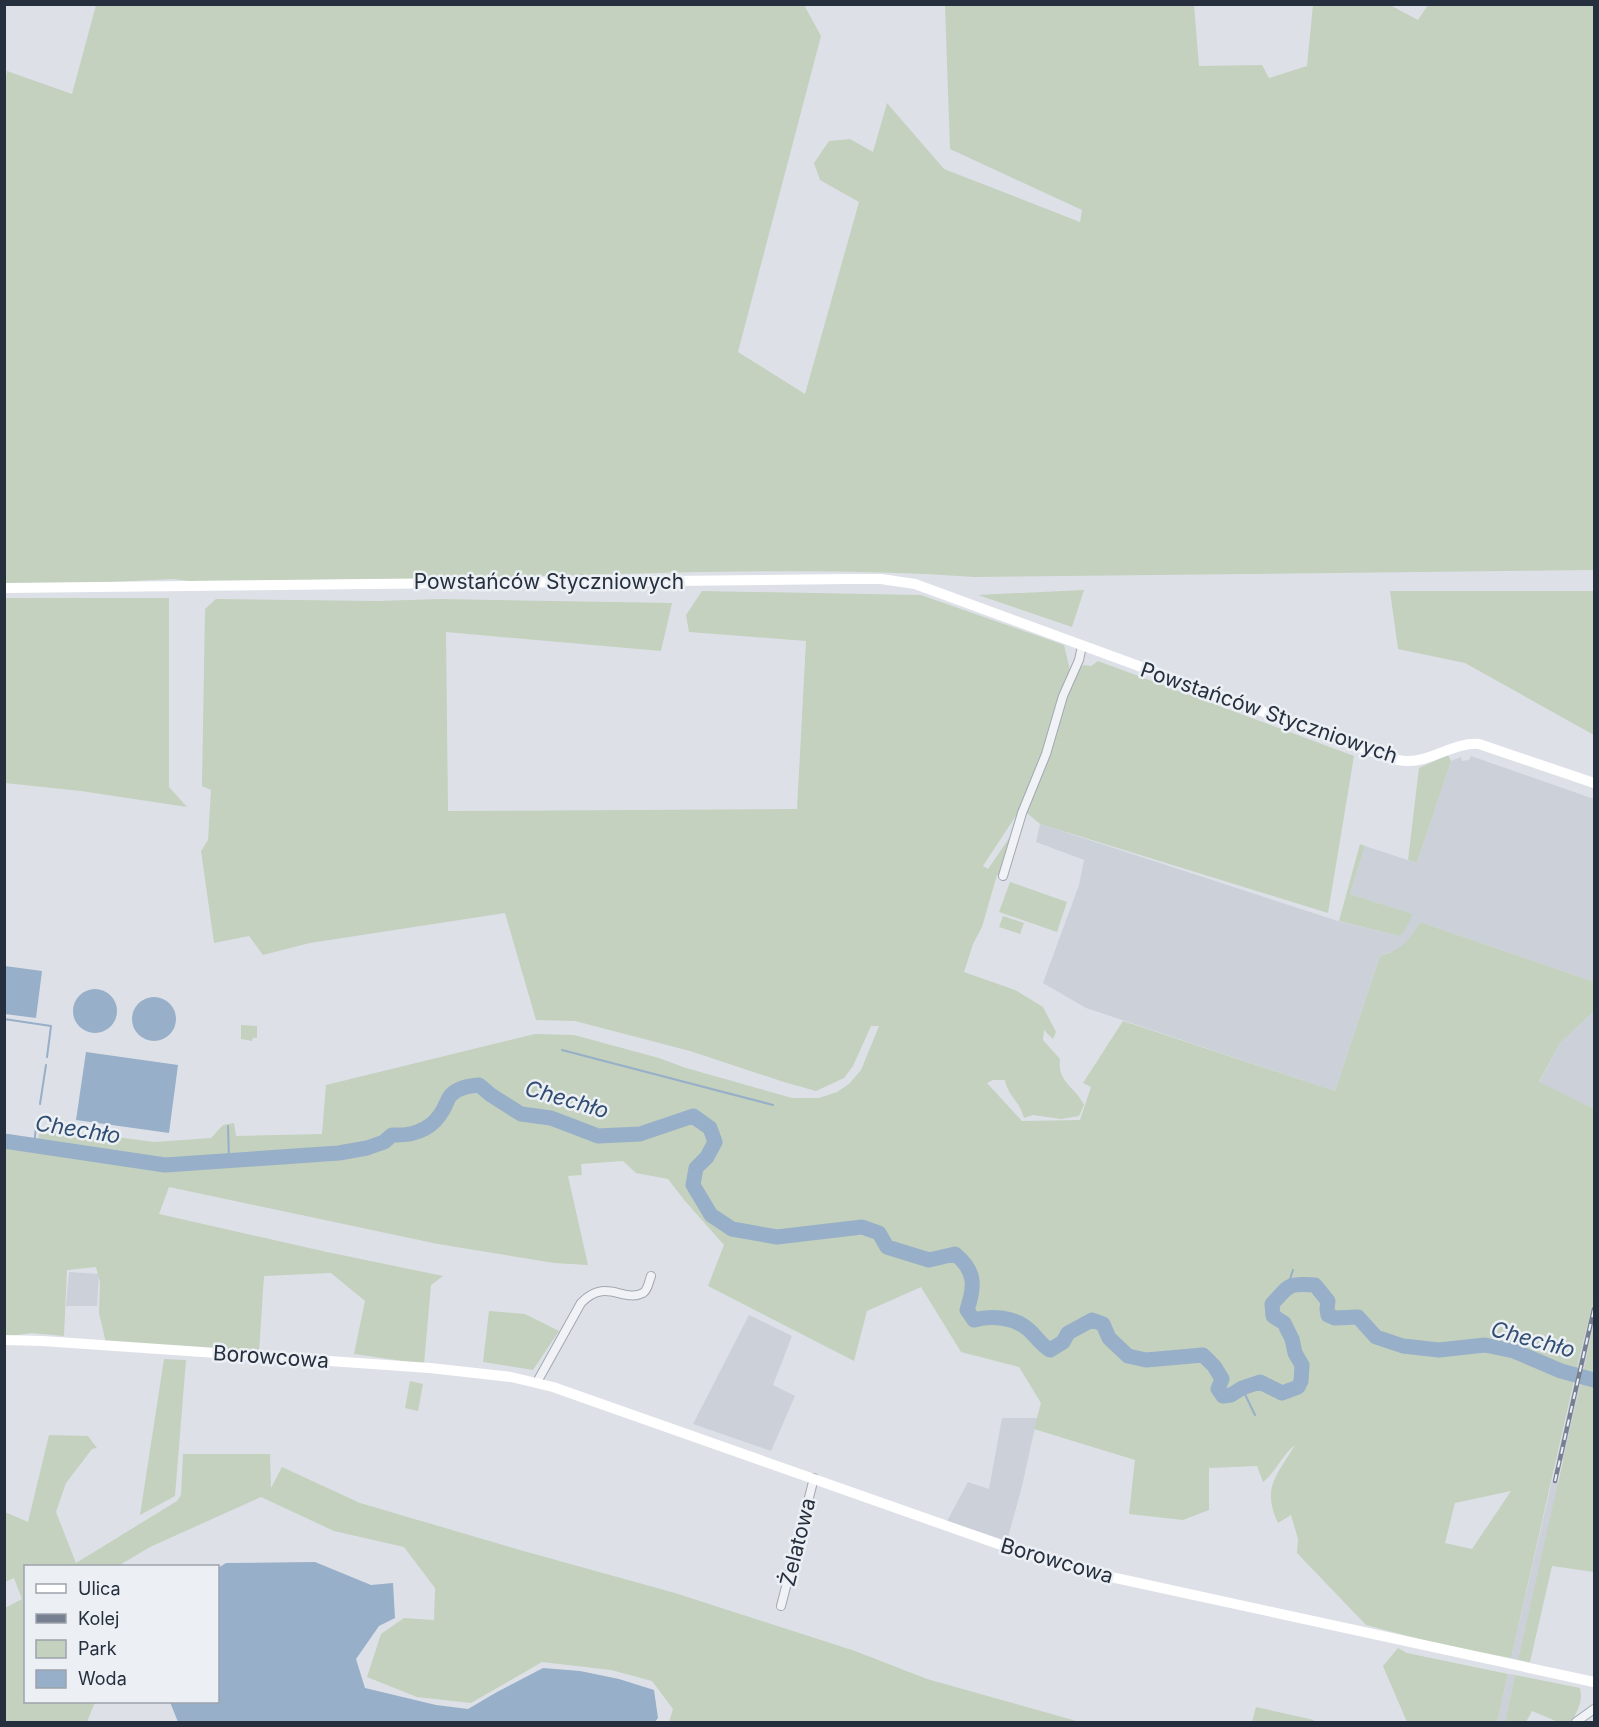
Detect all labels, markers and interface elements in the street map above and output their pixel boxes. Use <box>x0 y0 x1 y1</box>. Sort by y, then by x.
street label: Powstańców Styczniowych <box>414 569 684 594</box>
street label: Powstańców Styczniowych <box>1137 657 1401 768</box>
water label: Chechło <box>522 1075 612 1123</box>
water label: Chechło <box>34 1109 122 1149</box>
water label: Chechło <box>1488 1315 1578 1363</box>
street label: Borowcowa <box>212 1340 330 1373</box>
street label: Żelatowa <box>774 1495 821 1589</box>
street label: Borowcowa <box>998 1533 1116 1589</box>
legend <box>24 1565 219 1703</box>
text: Ulica <box>78 1578 121 1599</box>
text: Kolej <box>78 1608 119 1629</box>
text: Park <box>78 1638 117 1659</box>
text: Woda <box>78 1668 127 1689</box>

